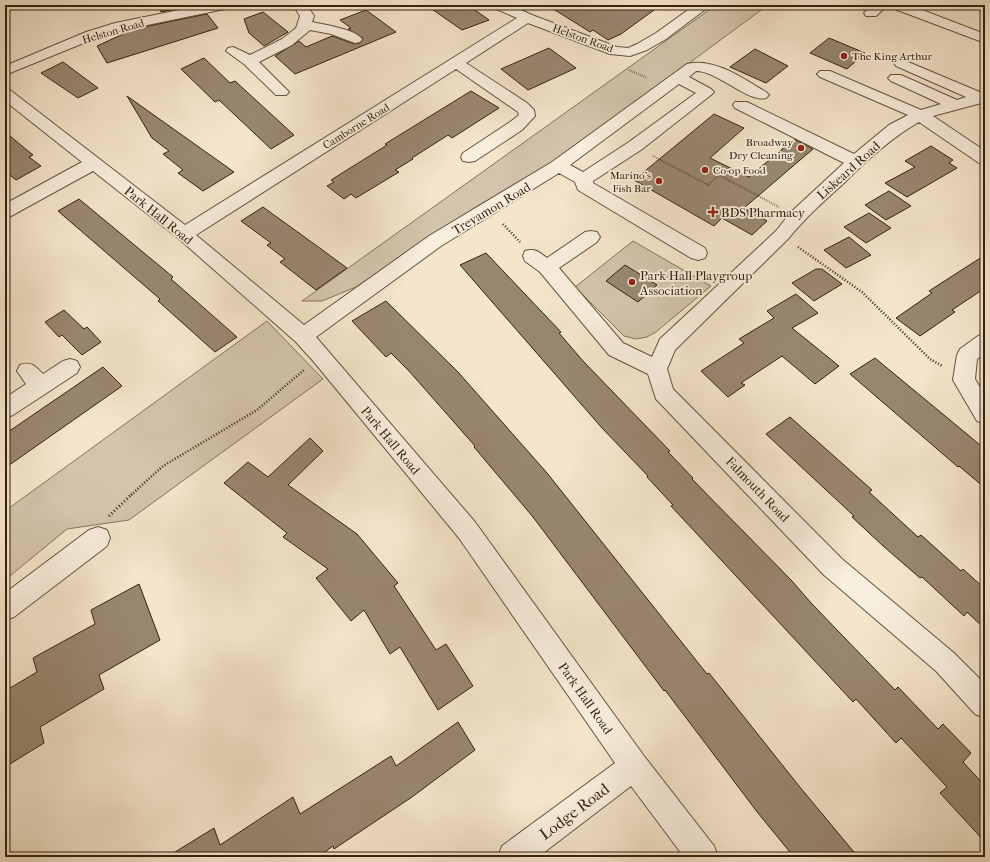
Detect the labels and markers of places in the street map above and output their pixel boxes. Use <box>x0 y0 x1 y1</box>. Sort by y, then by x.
place label: The King Arthur <box>852 50 932 63</box>
marker: The King Arthur <box>839 51 849 61</box>
place label: Broadway Dry Cleaning <box>729 136 794 162</box>
marker: Broadway Dry Cleaning <box>796 143 806 153</box>
place label: Co-op Food <box>713 164 767 177</box>
marker: Co-op Food <box>700 165 710 175</box>
place label: Marino's Fish Bar <box>610 169 651 195</box>
marker: Marino's Fish Bar <box>654 176 664 186</box>
place label: BDS Pharmacy <box>721 205 806 220</box>
marker: BDS Pharmacy <box>708 207 718 217</box>
place label: Park Hall Playgroup Association <box>639 268 752 298</box>
marker: Park Hall Playgroup Association <box>627 277 637 287</box>

